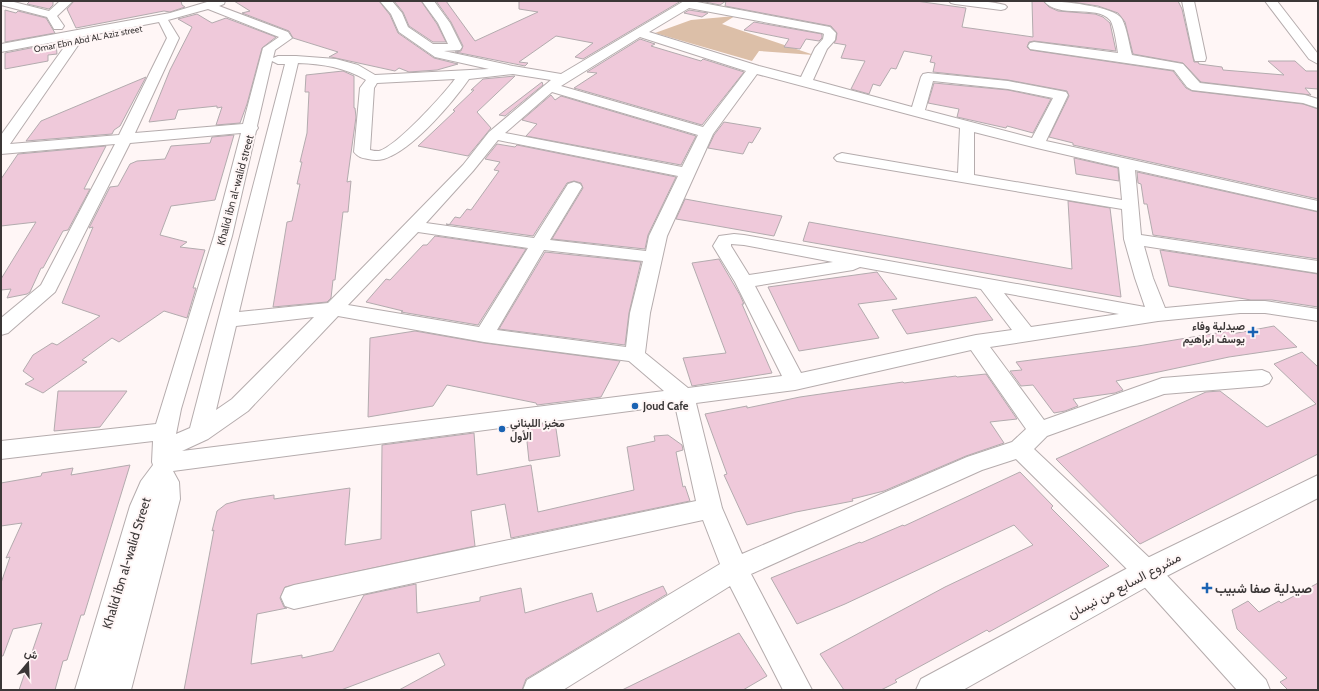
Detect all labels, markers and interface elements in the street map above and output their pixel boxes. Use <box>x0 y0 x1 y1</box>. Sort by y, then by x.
street label: Omar Ebn Abd AL Aziz street <box>33 23 143 54</box>
street label: Khalid ibn al-walid street <box>214 133 257 247</box>
place label: صيدلية وفاء يوسف ابراهيم <box>1183 319 1245 347</box>
marker: صيدلية وفاء يوسف ابراهيم <box>1248 327 1258 337</box>
place label: Joud Cafe <box>642 399 689 413</box>
marker: Joud Cafe <box>630 401 640 411</box>
place label: مخبز اللبناني الأول <box>510 416 565 443</box>
marker: مخبز اللبناني الأول <box>497 424 507 434</box>
street label: Khalid ibn al-walid Street <box>98 495 154 631</box>
street label: مشروع السابع من نيسان <box>1065 548 1184 623</box>
place label: صيدلية صفا شبيب <box>1215 580 1312 596</box>
marker: صيدلية صفا شبيب <box>1202 583 1212 593</box>
north arrow <box>8 643 48 683</box>
text: ش <box>23 645 40 662</box>

